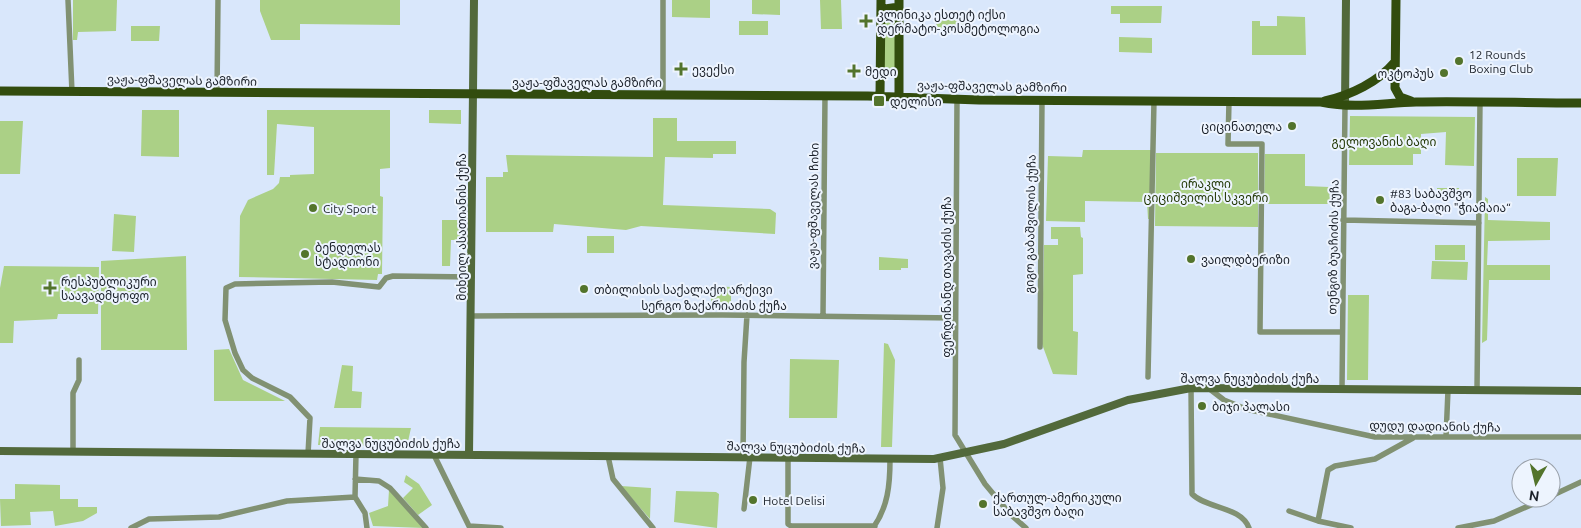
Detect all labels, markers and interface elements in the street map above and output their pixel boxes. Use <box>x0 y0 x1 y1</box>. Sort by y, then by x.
place label: კლინიკა ესთეტ იქსი დერმატო-კოსმეტოლოგია <box>877 8 1040 37</box>
marker: კლინიკა ესთეტ იქსი დერმატო-კოსმეტოლოგია <box>859 14 873 28</box>
place label: 12 Rounds Boxing Club <box>1469 48 1533 75</box>
marker: 12 Rounds Boxing Club <box>1453 55 1465 67</box>
marker: ევექსი <box>674 62 688 76</box>
place label: ევექსი <box>692 63 734 77</box>
marker: მედი <box>847 64 861 78</box>
place label: მედი <box>865 65 897 80</box>
place label: ოკტოპუს <box>1377 67 1434 81</box>
marker: ოკტოპუს <box>1438 67 1450 79</box>
street label: ვაჟა-ფშაველას გამზირი <box>107 72 257 90</box>
street label: ვაჟა-ფშაველას გამზირი <box>512 76 662 91</box>
street label: ვაჟა-ფშაველას გამზირი <box>917 78 1067 96</box>
marker: დელისი <box>872 94 886 108</box>
place label: დელისი <box>890 95 942 110</box>
place label: ციცინათელა <box>1201 120 1282 135</box>
marker: ციცინათელა <box>1286 120 1298 132</box>
park label: გელოვანის ბაღი <box>1332 135 1437 150</box>
street label: ვაჟა-ფშაველას ჩიხი <box>805 142 823 269</box>
street label: მიხეილ ასათიანის ქუჩა <box>455 153 470 301</box>
street label: გიგო გაბაშვილის ქუჩა <box>1022 154 1040 294</box>
park label: ირაკლი ციციშვილის სკვერი <box>1144 177 1269 206</box>
street label: თენგიზ ბუაჩიძის ქუჩა <box>1325 179 1342 315</box>
place label: #83 საბავშვო ბაგა-ბაღი "ჭიამაია“ <box>1390 187 1511 216</box>
marker: #83 საბავშვო ბაგა-ბაღი "ჭიამაია“ <box>1374 194 1386 206</box>
street label: ფერდინანდ თავაძის ქუჩა <box>940 196 955 358</box>
marker: City Sport <box>307 202 319 214</box>
place label: City Sport <box>323 202 376 215</box>
place label: ბენდელას სტადიონი <box>315 241 381 270</box>
marker: ბენდელას სტადიონი <box>299 248 311 260</box>
marker: ვაილდბერიზი <box>1185 253 1197 265</box>
place label: ვაილდბერიზი <box>1201 253 1290 268</box>
place label: რესპუბლიკური საავადმყოფო <box>61 275 157 304</box>
marker: რესპუბლიკური საავადმყოფო <box>43 281 57 295</box>
marker: თბილისის საქალაქო არქივი <box>578 283 590 295</box>
place label: თბილისის საქალაქო არქივი <box>594 283 773 298</box>
street label: სერგო ზაქარიაძის ქუჩა <box>641 299 787 313</box>
street label: შალვა ნუცუბიძის ქუჩა <box>1181 372 1319 387</box>
marker: ბიჯი პალასი <box>1196 400 1208 412</box>
place label: ბიჯი პალასი <box>1212 400 1290 415</box>
street label: დუდუ დადიანის ქუჩა <box>1369 418 1501 436</box>
street label: შალვა ნუცუბიძის ქუჩა <box>322 437 460 452</box>
street label: შალვა ნუცუბიძის ქუჩა <box>726 439 866 457</box>
north arrow <box>1511 458 1561 508</box>
text: N <box>1528 487 1540 505</box>
place label: ქართულ-ამერიკული საბავშვო ბაღი <box>993 491 1122 520</box>
marker: Hotel Delisi <box>747 494 759 506</box>
place label: Hotel Delisi <box>763 494 825 507</box>
marker: ქართულ-ამერიკული საბავშვო ბაღი <box>977 498 989 510</box>

